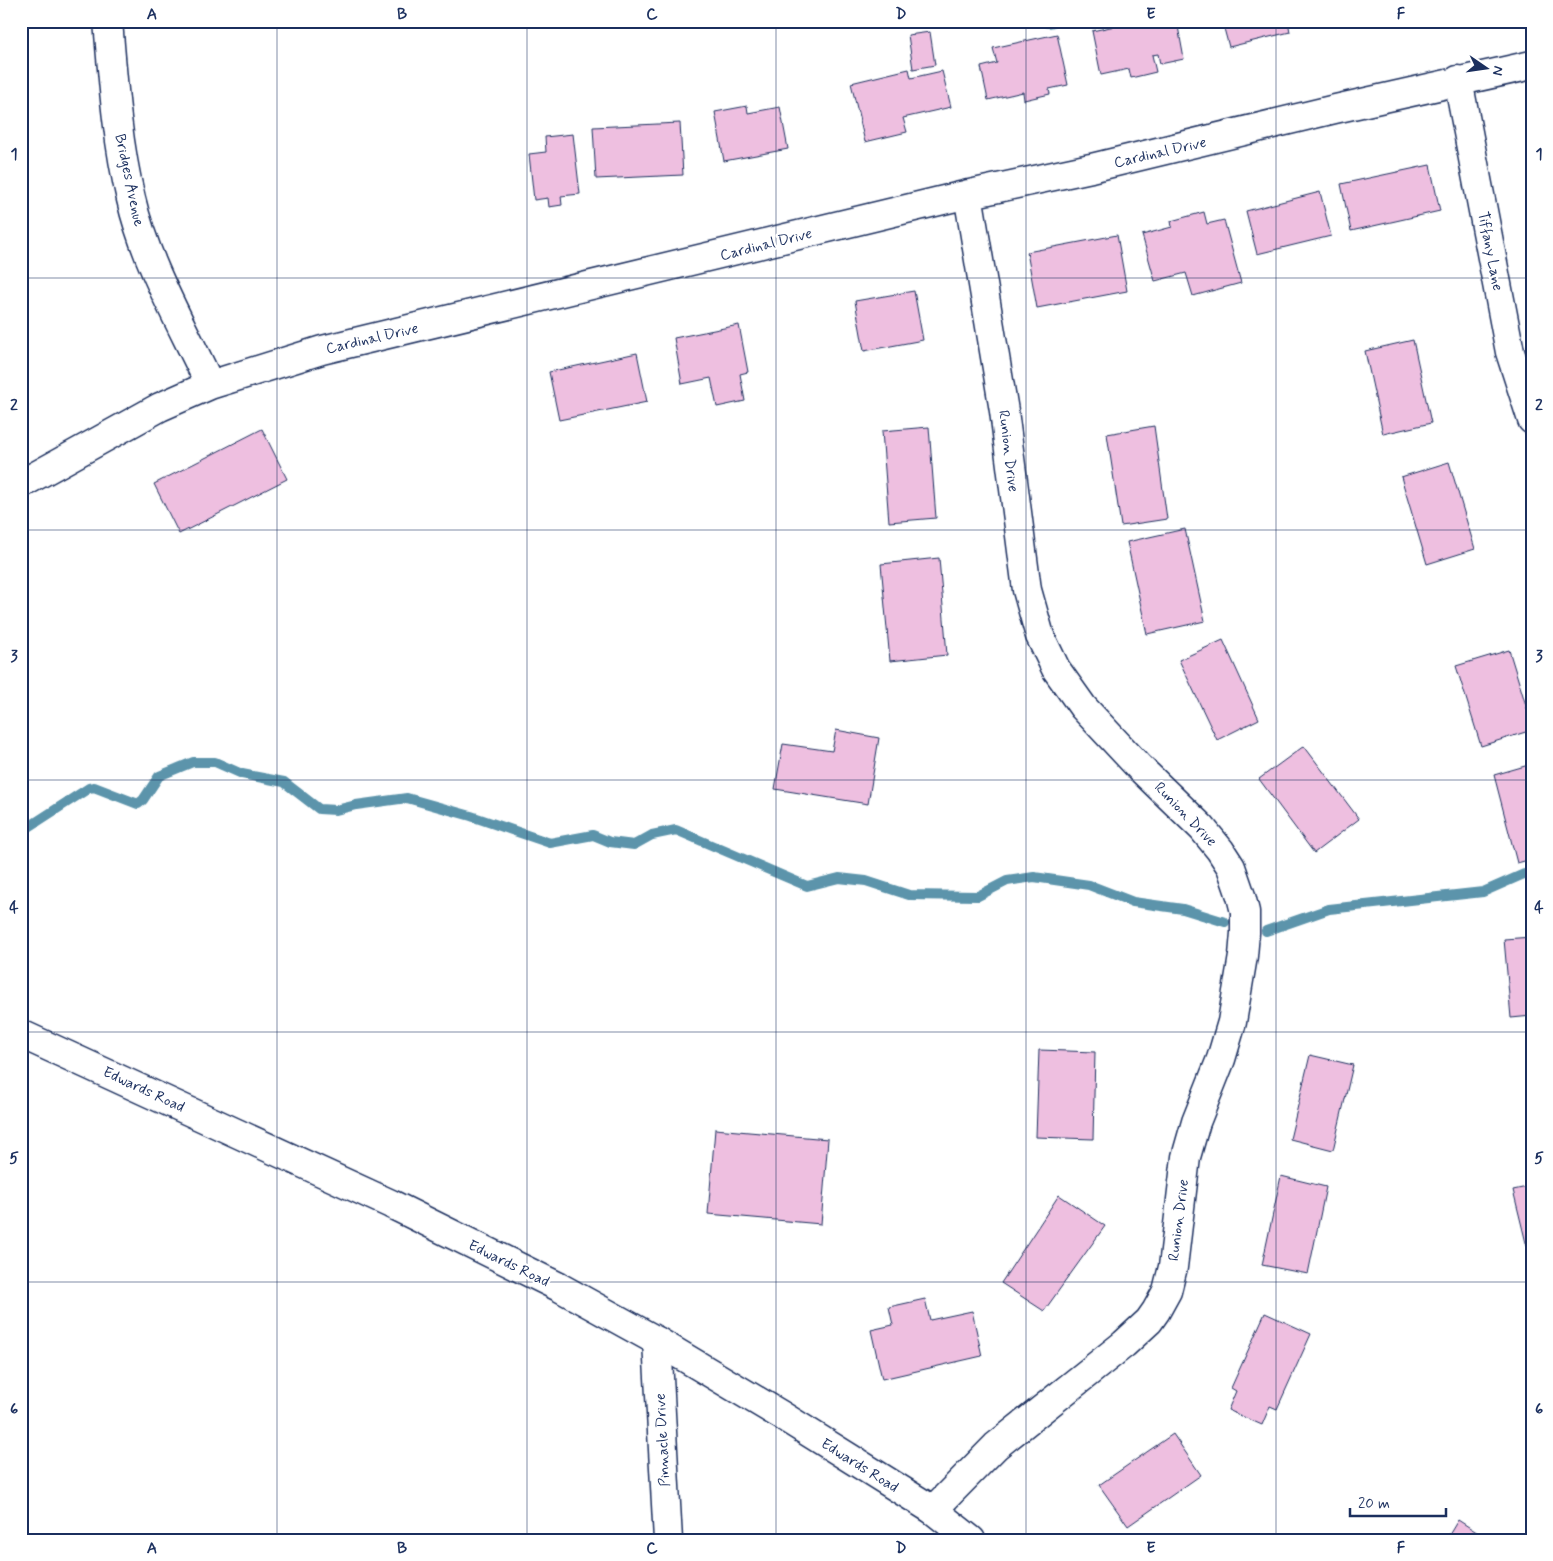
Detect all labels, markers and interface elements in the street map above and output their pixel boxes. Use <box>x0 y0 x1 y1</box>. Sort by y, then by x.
text: A <box>147 4 157 25</box>
text: B <box>397 4 407 25</box>
text: C <box>646 4 658 25</box>
text: D <box>895 4 907 25</box>
text: E <box>1146 4 1156 25</box>
text: F <box>1397 4 1406 25</box>
north arrow <box>1460 42 1510 92</box>
text: N <box>1488 64 1508 77</box>
street label: Bridges Avenue <box>109 132 149 228</box>
street label: Cardinal Drive <box>1112 133 1209 173</box>
text: 1 <box>10 144 18 165</box>
text: 1 <box>1535 144 1543 165</box>
street label: Tiffany Lane <box>1473 210 1508 293</box>
street label: Cardinal Drive <box>718 224 815 266</box>
street label: Cardinal Drive <box>324 319 421 359</box>
text: 2 <box>10 395 18 416</box>
text: 2 <box>1535 395 1543 416</box>
street label: Runion Drive <box>993 409 1023 493</box>
text: 3 <box>10 646 18 667</box>
text: 3 <box>1535 646 1543 667</box>
street label: Runion Drive <box>1149 778 1221 851</box>
text: 4 <box>9 897 19 918</box>
text: 4 <box>1534 897 1544 918</box>
street label: Edwards Road <box>99 1062 188 1118</box>
text: 5 <box>9 1148 19 1169</box>
text: 5 <box>1534 1148 1544 1169</box>
street label: Runion Drive <box>1164 1178 1194 1262</box>
street label: Edwards Road <box>465 1236 553 1292</box>
street label: Pinnacle Drive <box>651 1392 675 1487</box>
text: 6 <box>10 1399 18 1420</box>
text: 6 <box>1535 1399 1543 1420</box>
street label: Edwards Road <box>817 1434 902 1498</box>
scale bar <box>1350 1486 1447 1518</box>
text: 20 m <box>1358 1494 1390 1514</box>
text: A <box>147 1538 157 1559</box>
text: B <box>397 1538 407 1559</box>
text: C <box>646 1538 658 1559</box>
text: D <box>895 1538 907 1559</box>
text: E <box>1146 1538 1156 1559</box>
text: F <box>1397 1538 1406 1559</box>

